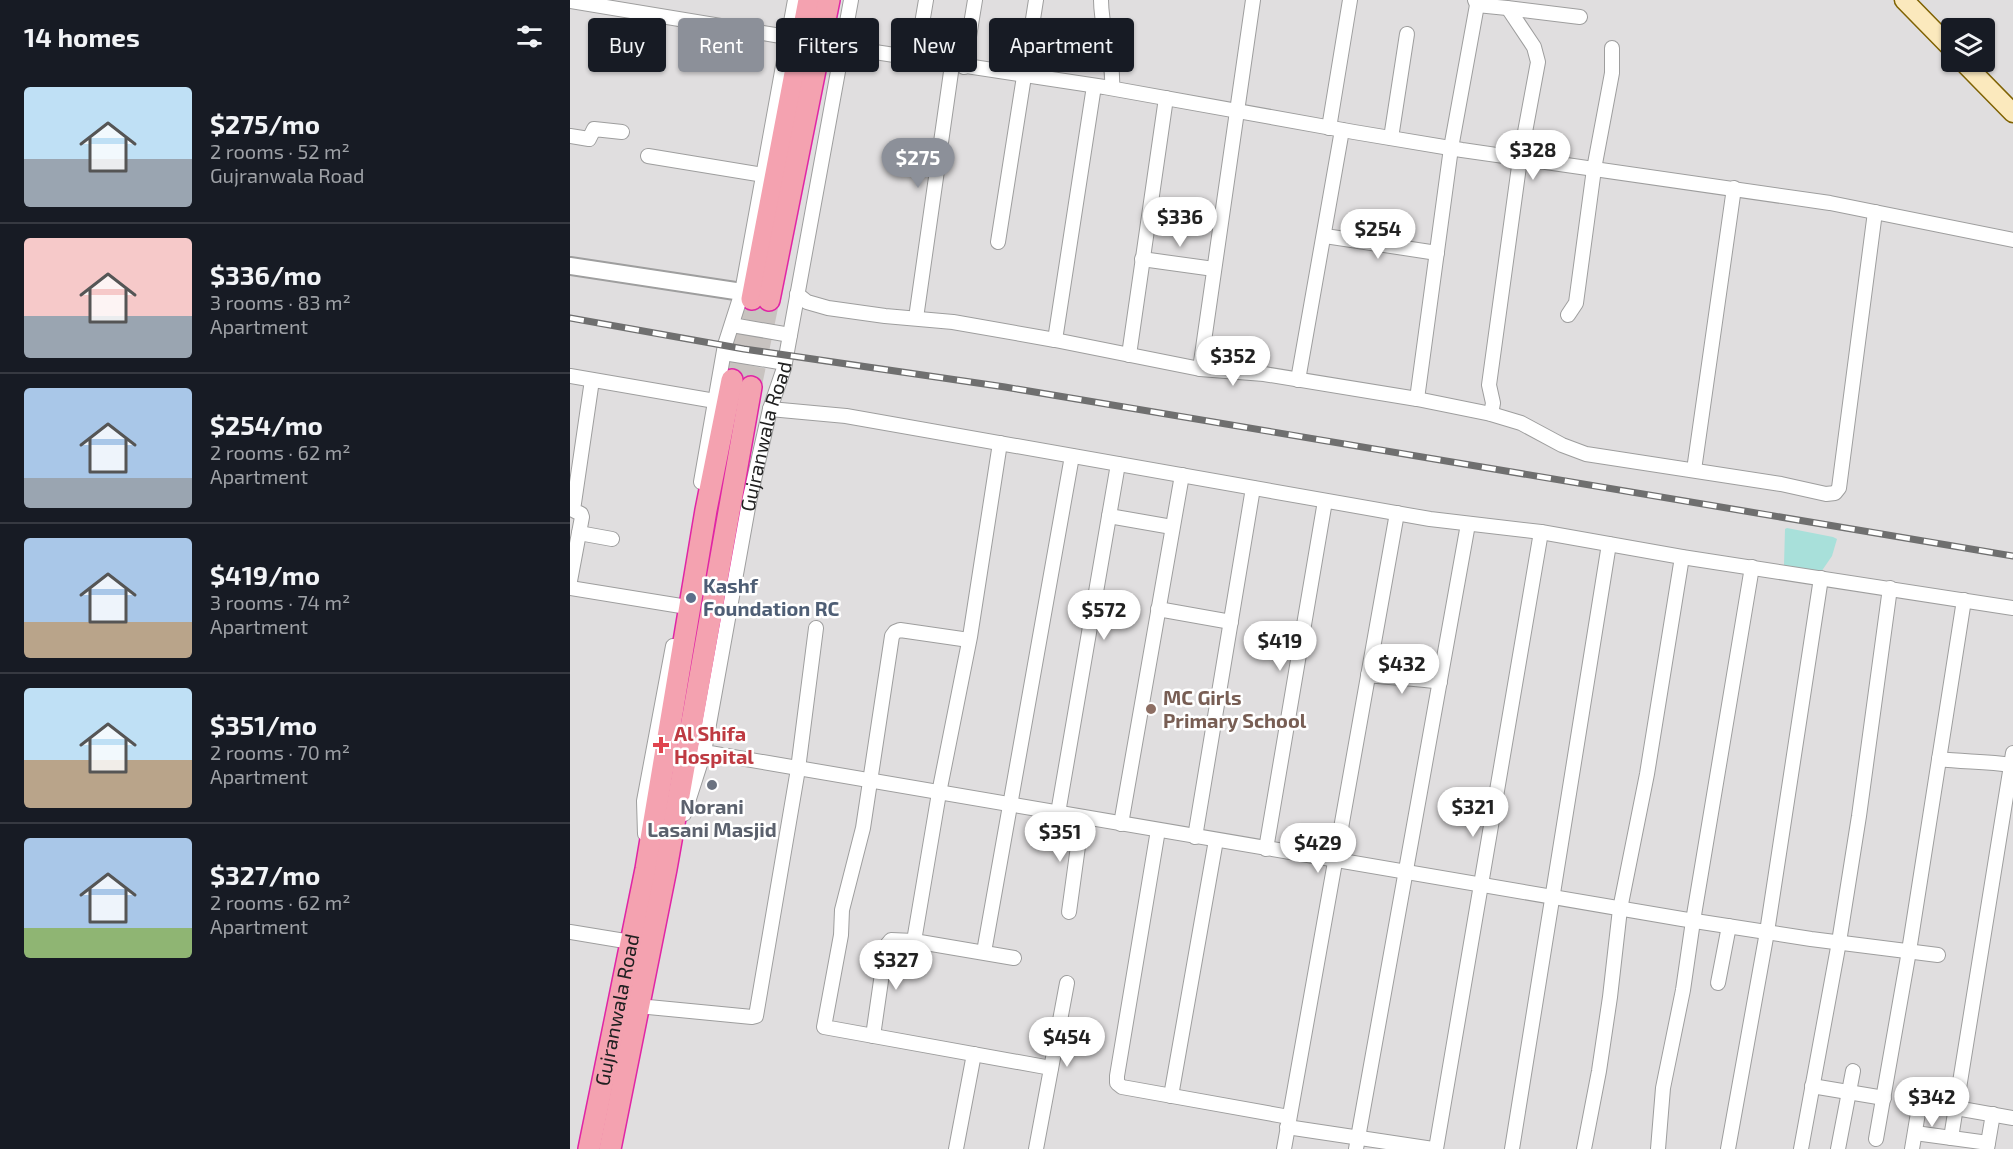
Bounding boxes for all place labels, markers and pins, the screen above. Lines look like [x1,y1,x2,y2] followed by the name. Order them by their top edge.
[1497,130,1569,181] pin: $328
[882,138,954,189] pin: $275
[1144,197,1216,248] pin: $336
[1342,209,1414,260] pin: $254
[1197,336,1269,387] pin: $352
[703,573,840,620] place label: Kashf Foundation RC
[1068,590,1140,641] pin: $572
[684,591,698,605] marker: Kashf Foundation RC
[1244,621,1316,672] pin: $419
[1366,644,1438,695] pin: $432
[1163,685,1307,733] place label: MC Girls Primary School
[1144,702,1158,716] marker: MC Girls Primary School
[674,721,754,768] place label: Al Shifa Hospital
[652,736,670,754] marker: Al Shifa Hospital
[705,778,719,792] marker: Norani Lasani Masjid
[1437,787,1509,838] pin: $321
[647,794,777,841] place label: Norani Lasani Masjid
[1024,812,1096,863] pin: $351
[1282,823,1354,874] pin: $429
[860,940,932,991] pin: $327
[1031,1017,1103,1068] pin: $454
[1896,1077,1968,1128] pin: $342

